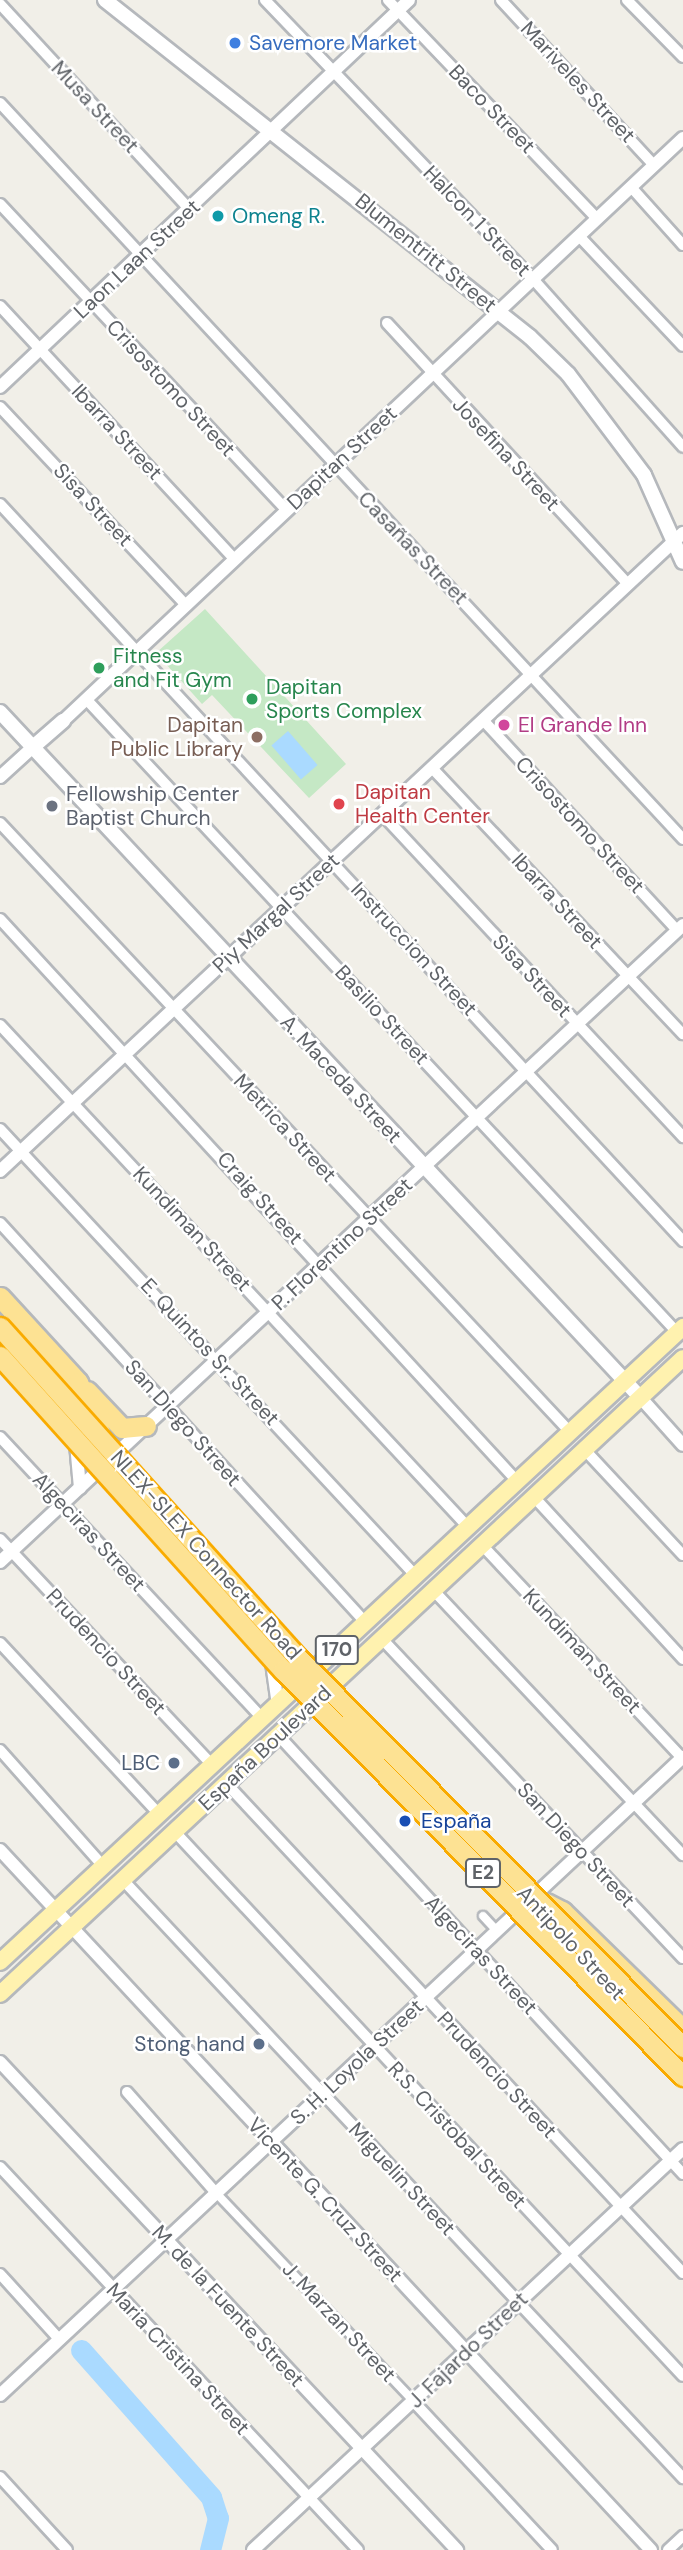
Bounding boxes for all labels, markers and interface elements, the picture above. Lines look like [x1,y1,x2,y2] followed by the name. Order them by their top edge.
[515,16,641,148] street label: Mariveles Street
[249,30,417,56] place label: Savemore Market
[227,35,243,51] marker: Savemore Market
[46,56,144,158] street label: Musa Street
[443,59,541,159] street label: Baco Street
[418,160,536,282] street label: Halcon 1 Street
[350,188,502,318] street label: Blumentritt Street
[69,194,205,324] street label: Laon Laan Street
[232,203,325,229] place label: Omeng R.
[210,208,226,224] marker: Omeng R.
[101,314,241,462] street label: Crisostomo Street
[66,379,168,485] street label: Ibarra Street
[447,392,565,516] street label: Josefina Street
[282,401,402,515] street label: Dapitan Street
[48,458,138,552] street label: Sisa Street
[353,486,473,610] street label: Casañas Street
[113,643,232,693] place label: Fitness and Fit Gym
[91,660,107,676] marker: Fitness and Fit Gym
[266,674,422,724] place label: Dapitan Sports Complex
[244,691,260,707] marker: Dapitan Sports Complex
[110,712,243,762] place label: Dapitan Public Library
[518,712,647,738] place label: El Grande Inn
[496,717,512,733] marker: El Grande Inn
[249,729,265,745] marker: Dapitan Public Library
[510,751,650,899] street label: Crisostomo Street
[355,779,490,829] place label: Dapitan Health Center
[66,781,239,831] place label: Fellowship Center Baptist Church
[329,794,349,814] marker: Dapitan Health Center
[44,798,60,814] marker: Fellowship Center Baptist Church
[207,848,345,978] street label: Piy Margal Street
[506,848,608,954] street label: Ibarra Street
[346,877,482,1021] street label: Instruccion Street
[487,929,577,1023] street label: Sisa Street
[329,960,435,1070] street label: Basilio Street
[275,1010,407,1148] street label: A. Maceda Street
[228,1069,342,1187] street label: Metrica Street
[212,1146,308,1250] street label: Craig Street
[128,1161,256,1297] street label: Kundiman Street
[266,1172,418,1316] street label: P. Florentino Street
[135,1273,285,1431] street label: E. Quintos Sr. Street
[120,1355,246,1491] street label: San Diego Street
[105,1445,307,1665] street label: NLEX-SLEX Connector Road
[27,1467,151,1597] street label: Algeciras Street
[518,1583,646,1719] street label: Kundiman Street
[41,1584,171,1720] street label: Prudencio Street
[314,1634,360,1666] road number: 170
[194,1680,336,1816] street label: España Boulevard
[121,1750,160,1776] place label: LBC
[166,1755,182,1771] marker: LBC
[512,1777,640,1913] street label: San Diego Street
[421,1808,491,1834] place label: España
[395,1811,415,1831] marker: España
[464,1857,502,1888] road number: E2
[512,1881,630,2005] street label: Antipolo Street
[419,1890,543,2020] street label: Algeciras Street
[285,1994,429,2130] street label: S. H. Loyola Street
[432,2007,562,2143] street label: Prudencio Street
[134,2031,245,2057] place label: Stong hand
[251,2036,267,2052] marker: Stong hand
[383,2056,531,2214] street label: R.S. Cristobal Street
[242,2113,408,2287] street label: Vicente G. Cruz Street
[343,2117,461,2241] street label: Miguelin Street
[146,2220,310,2392] street label: M. de la Fuente Street
[277,2257,401,2387] street label: J. Marzan Street
[101,2278,255,2440] street label: Maria Cristina Street
[403,2287,533,2413] street label: J. Fajardo Street

